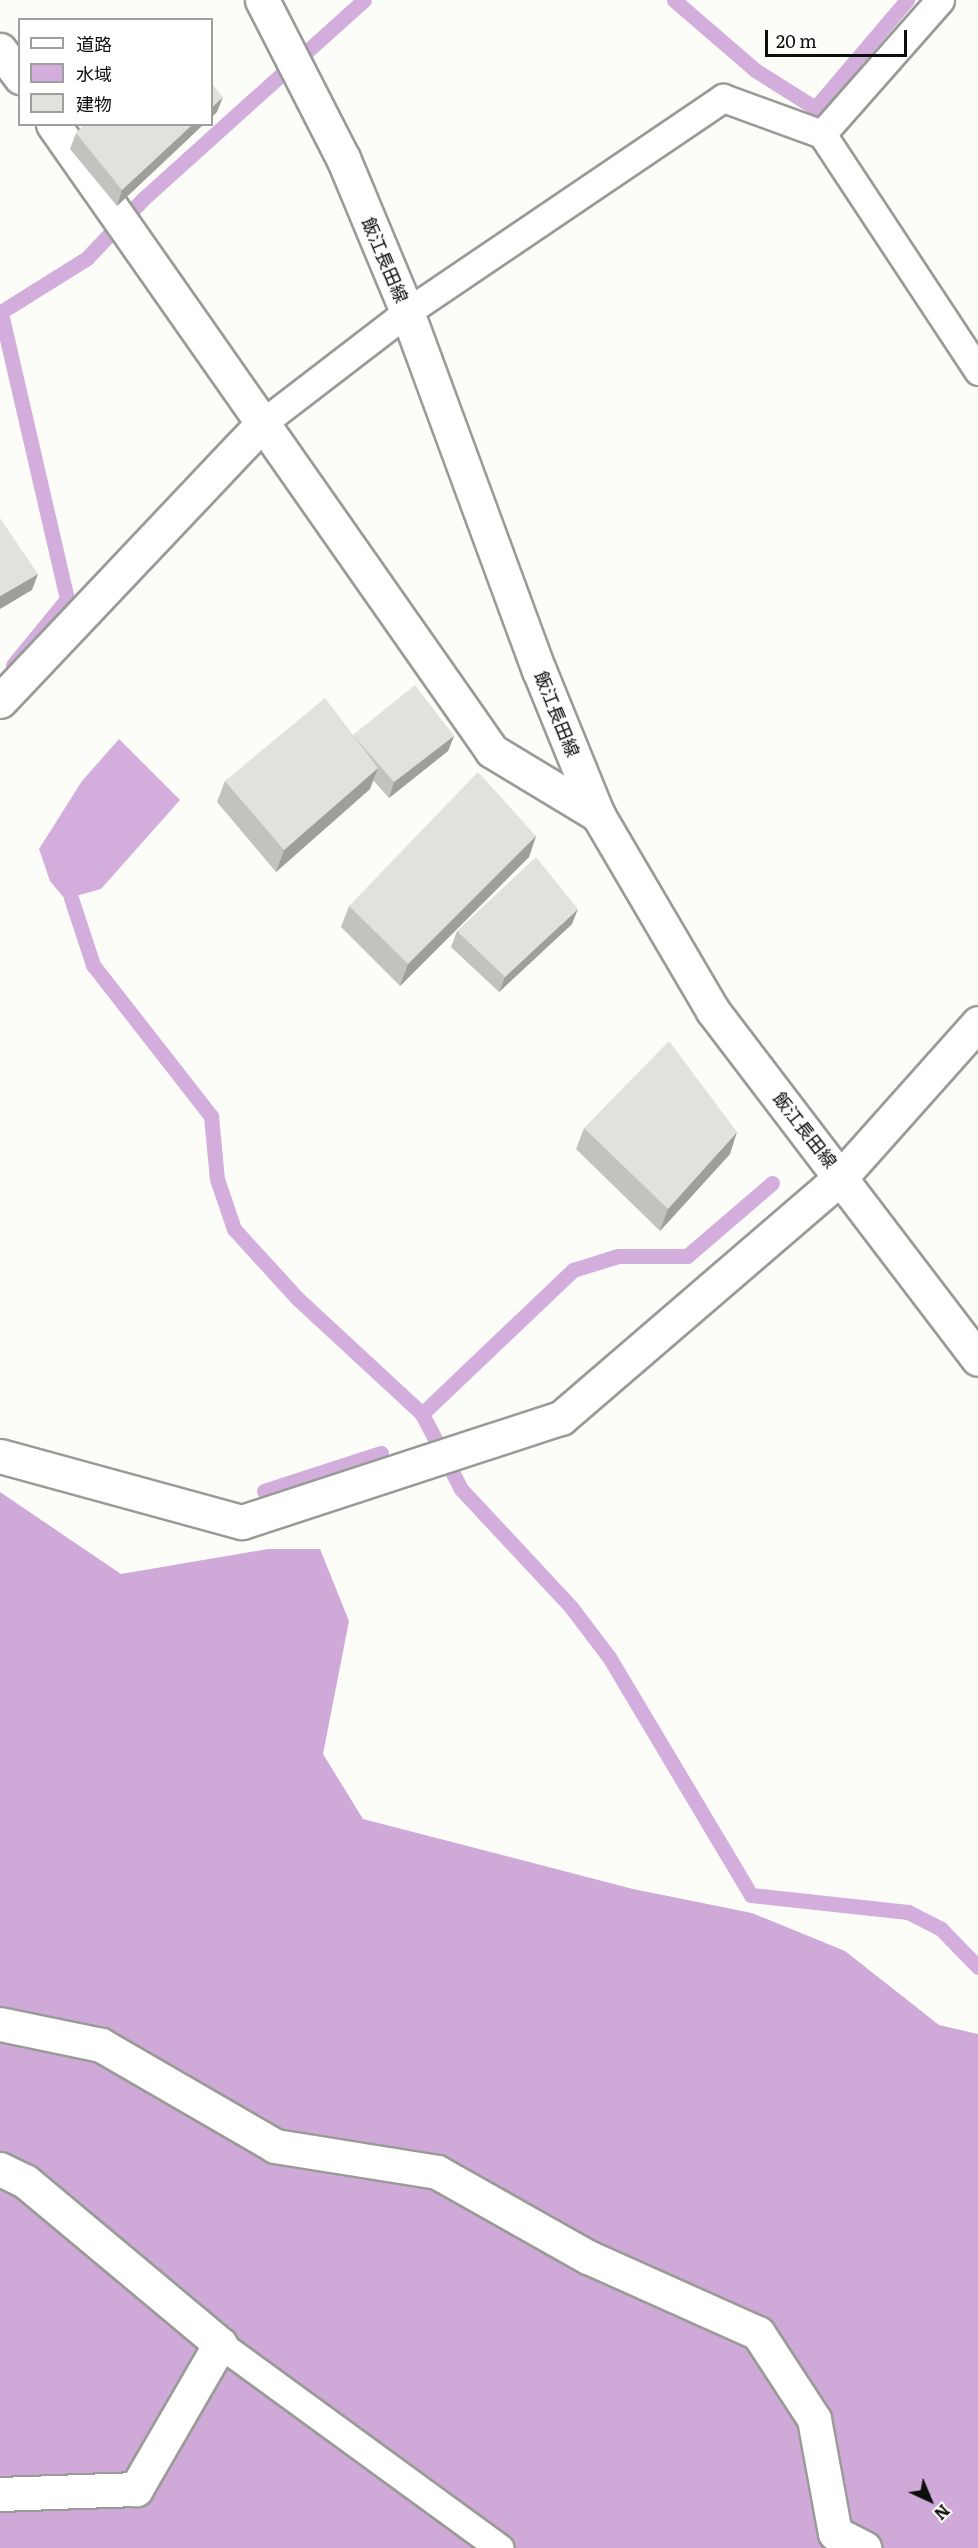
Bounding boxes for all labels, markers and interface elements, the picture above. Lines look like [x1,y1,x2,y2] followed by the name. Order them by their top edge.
[18,18,213,126] legend
[768,18,910,56] scale bar
[776,27,817,54] text: 20 m
[76,30,112,57] text: 道路
[76,60,112,87] text: 水域
[76,90,112,117] text: 建物
[357,214,413,306] street label: 飯江長田線
[530,668,584,760] street label: 飯江長田線
[769,1088,841,1172] street label: 飯江長田線
[900,2470,960,2530] north arrow
[929,2500,956,2526] text: N

